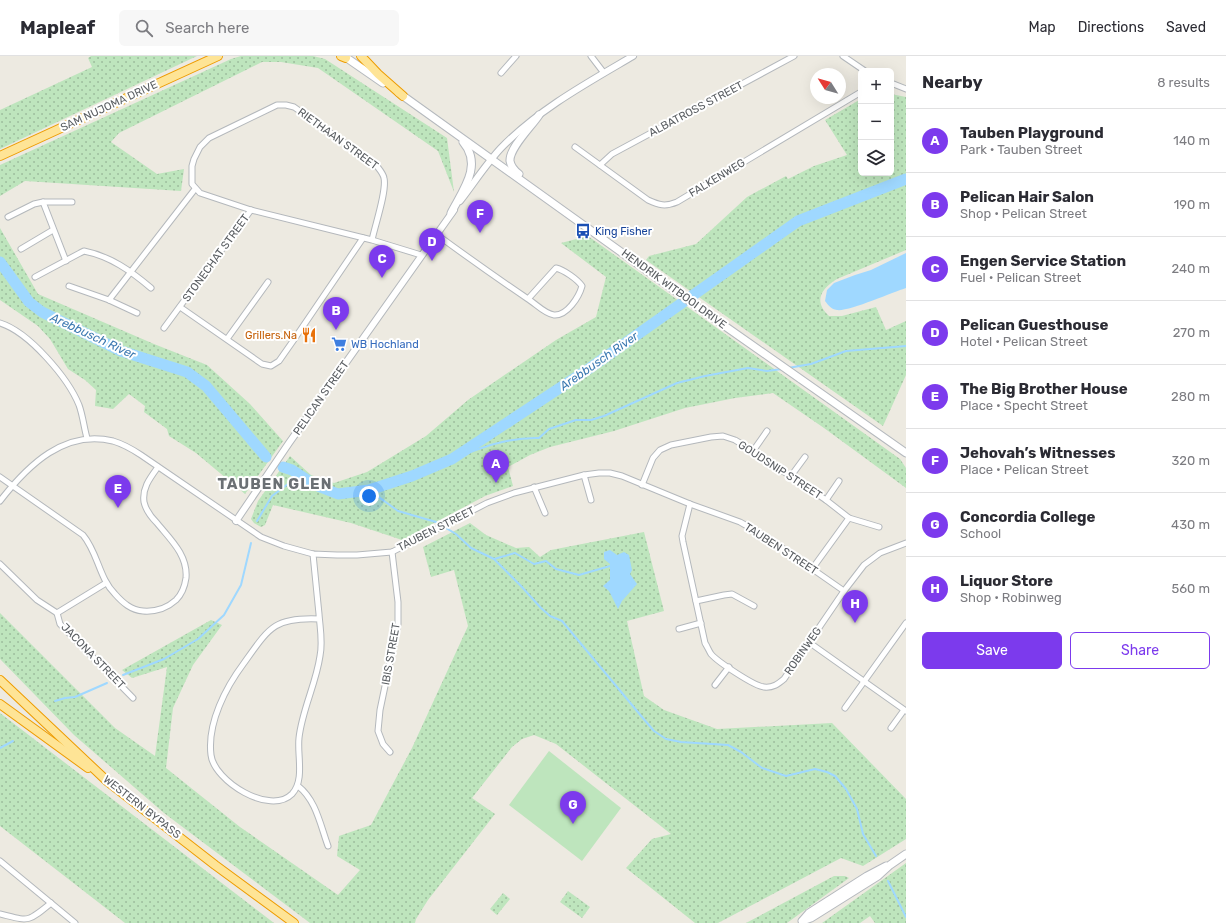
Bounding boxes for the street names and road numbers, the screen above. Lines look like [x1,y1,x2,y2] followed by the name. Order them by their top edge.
[58,78,160,134] street label: SAM NUJOMA DRIVE
[647,78,746,139] street label: ALBATROSS STREET
[295,105,381,173] street label: RIETHAAN STREET
[687,156,747,200] street label: FALKENWEG
[180,211,253,304] street label: STONECHAT STREET
[619,246,729,332] street label: HENDRIK WITBOOI DRIVE
[290,358,352,438] street label: PELICAN STREET
[736,438,825,502] street label: GOUDSNIP STREET
[395,504,477,554] street label: TAUBEN STREET
[742,520,821,578] street label: TAUBEN STREET
[58,620,128,692] street label: JACONA STREET
[379,621,403,686] street label: IBIS STREET
[782,625,824,677] street label: ROBINWEG
[101,773,183,841] street label: WESTERN BYPASS

